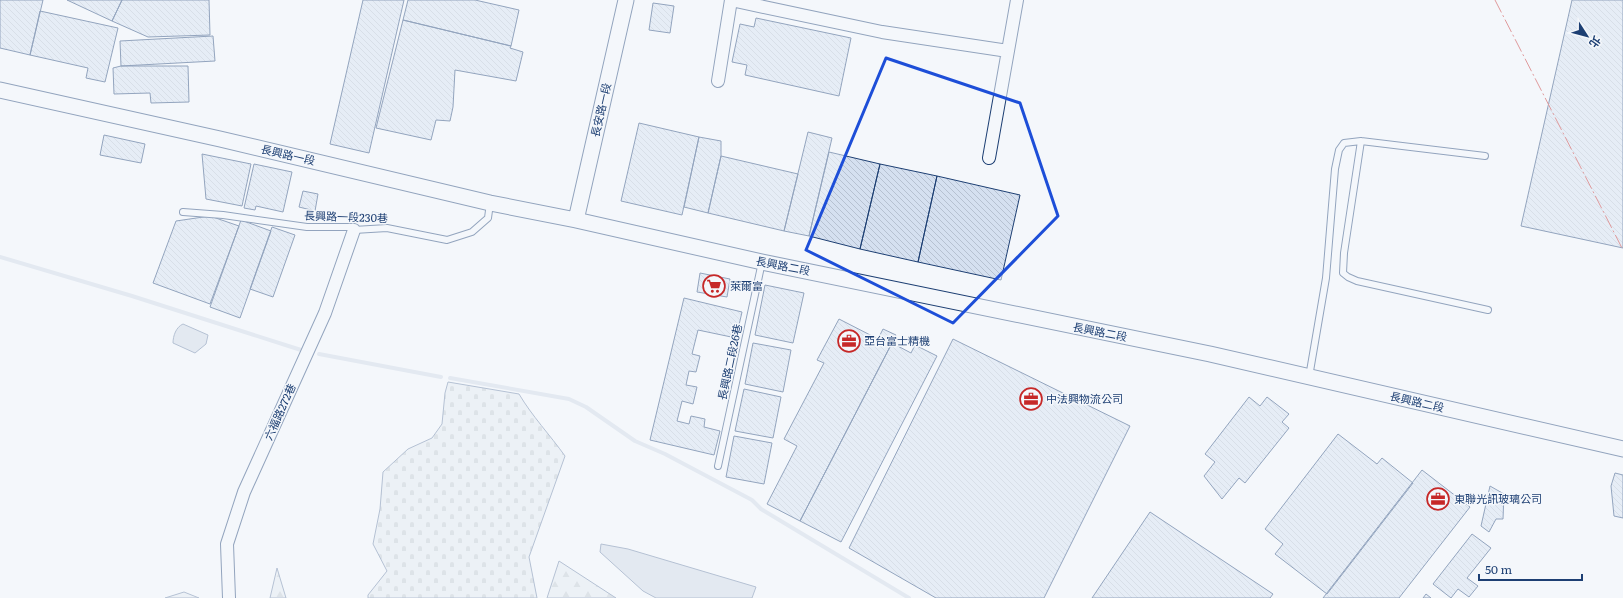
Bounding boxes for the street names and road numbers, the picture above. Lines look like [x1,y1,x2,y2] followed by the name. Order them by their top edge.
[586,81,614,138] street label: 長安路一段
[260,140,317,168] street label: 長興路一段
[304,207,388,225] street label: 長興路一段230巷
[755,252,812,278] street label: 長興路二段
[1072,318,1129,344] street label: 長興路二段
[713,322,745,401] street label: 長興路二段26巷
[259,381,299,443] street label: 六福路272巷
[1389,387,1446,415] street label: 長興路二段

